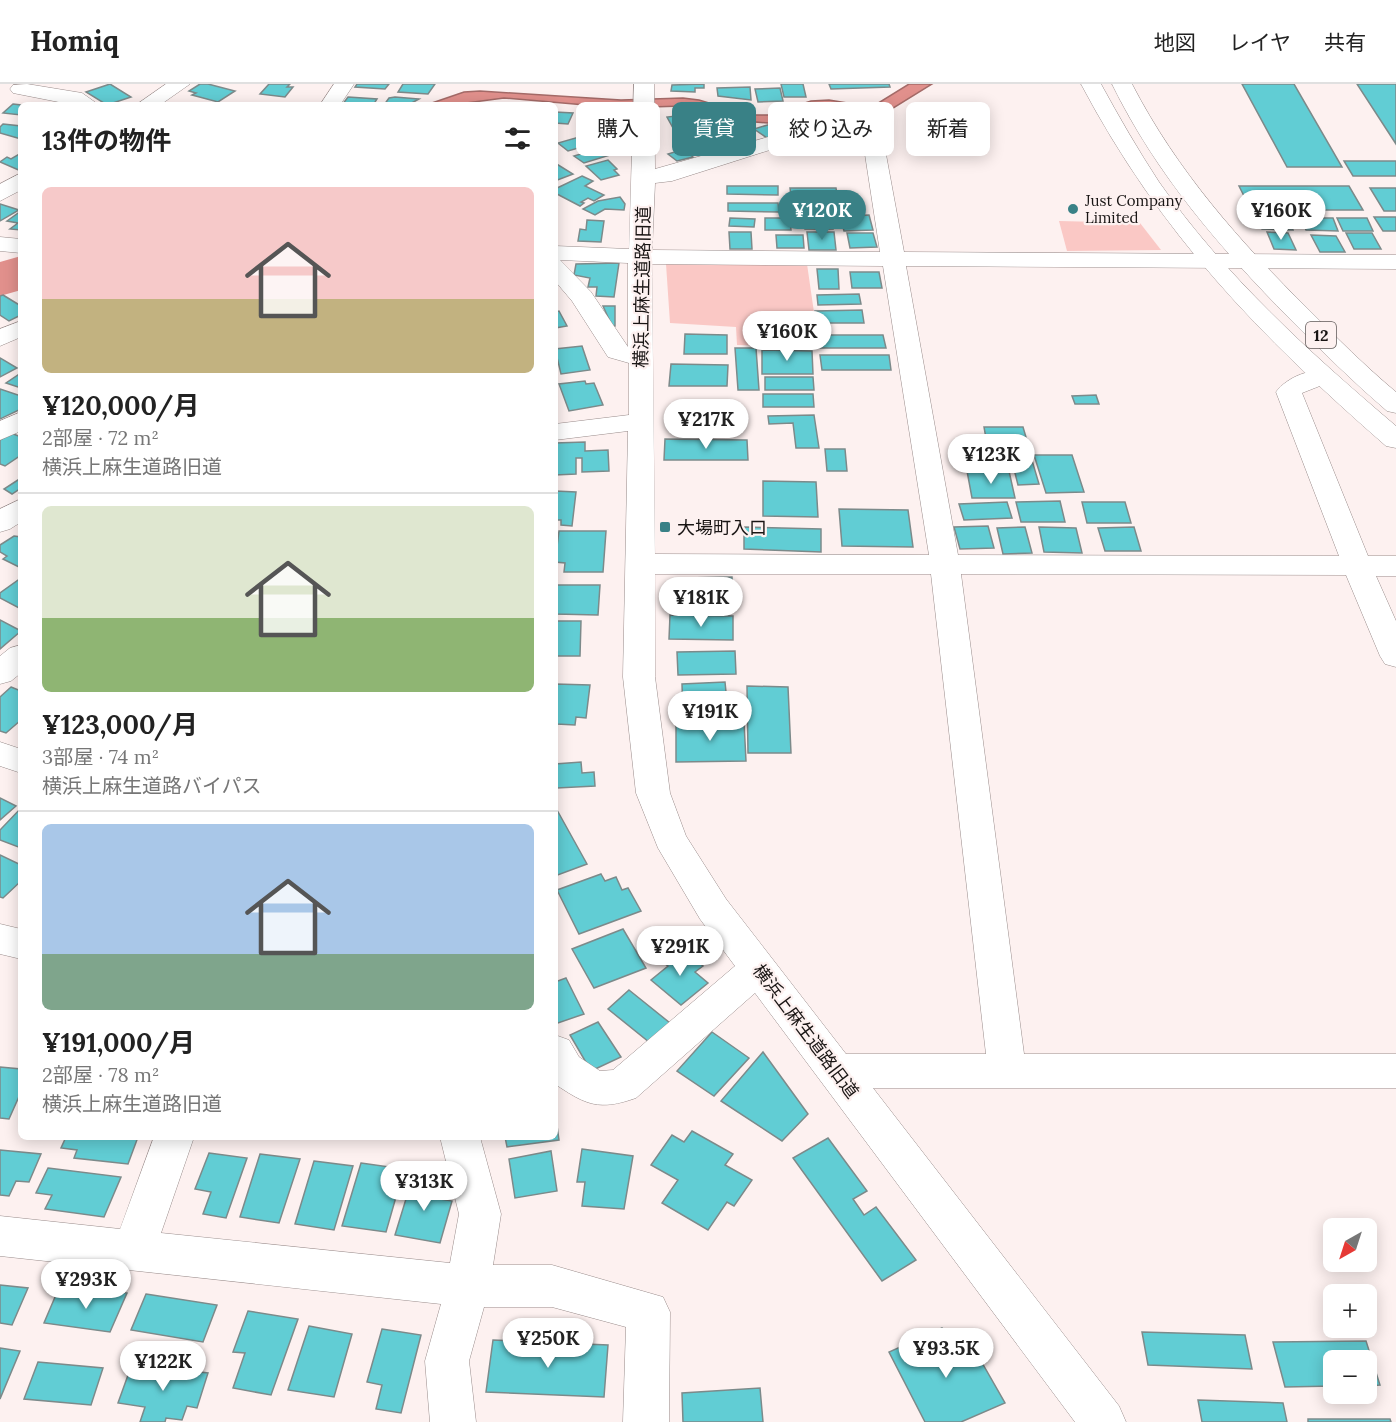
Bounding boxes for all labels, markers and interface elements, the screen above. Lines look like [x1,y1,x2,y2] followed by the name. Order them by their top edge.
[30,23,119,59] text: Homiq
[1154,29,1196,56] text: 地図
[1229,29,1291,56] text: レイヤ
[1324,29,1366,56] text: 共有
[576,102,660,156] chip: 購入
[672,102,756,156] chip: 賃貸
[768,102,894,156] chip: 絞り込み
[906,102,990,156] chip: 新着
[501,122,534,155] icon: filters
[42,124,171,157] text: 13件の物件
[780,190,864,241] pin: ¥120K
[1239,190,1323,241] pin: ¥160K
[1084,191,1183,227] place label: Just Company Limited
[792,197,852,222] text: ¥120K
[1250,197,1312,222] text: ¥160K
[1066,202,1080,216] marker: Just Company Limited
[629,206,655,368] street label: 横浜上麻生道路旧道
[234,226,342,334] icon: home
[745,311,829,362] pin: ¥160K
[756,318,818,343] text: ¥160K
[1306,322,1336,348] road number: 12
[42,389,200,422] text: ¥120,000/月
[664,399,748,450] pin: ¥217K
[678,406,734,431] text: ¥217K
[42,425,159,450] text: 2部屋 · 72 m²
[949,434,1033,485] pin: ¥123K
[962,441,1020,466] text: ¥123K
[42,454,222,479] text: 横浜上麻生道路旧道
[677,516,767,539] place label: 大場町入口
[658,520,672,534] marker: 大場町入口
[234,545,342,653] icon: home
[659,577,743,628] pin: ¥181K
[673,584,729,609] text: ¥181K
[668,691,752,742] pin: ¥191K
[682,698,738,723] text: ¥191K
[42,708,198,741] text: ¥123,000/月
[42,744,159,769] text: 3部屋 · 74 m²
[42,773,262,798] text: 横浜上麻生道路バイパス
[234,863,342,971] icon: home
[638,926,722,977] pin: ¥291K
[651,933,709,958] text: ¥291K
[748,959,864,1103] street label: 横浜上麻生道路旧道
[42,1026,195,1059] text: ¥191,000/月
[42,1062,160,1087] text: 2部屋 · 78 m²
[42,1091,222,1116] text: 横浜上麻生道路旧道
[382,1161,466,1212] pin: ¥313K
[394,1168,454,1193] text: ¥313K
[1323,1218,1377,1272] north arrow
[1323,1218,1377,1404] map controls
[44,1259,128,1310] pin: ¥293K
[55,1266,117,1291] text: ¥293K
[1323,1284,1377,1338] button: +
[506,1318,590,1369] pin: ¥250K
[517,1325,579,1350] text: ¥250K
[897,1328,995,1379] pin: ¥93.5K
[913,1335,979,1360] text: ¥93.5K
[121,1341,205,1392] pin: ¥122K
[134,1348,192,1373] text: ¥122K
[1323,1350,1377,1404] button: −

